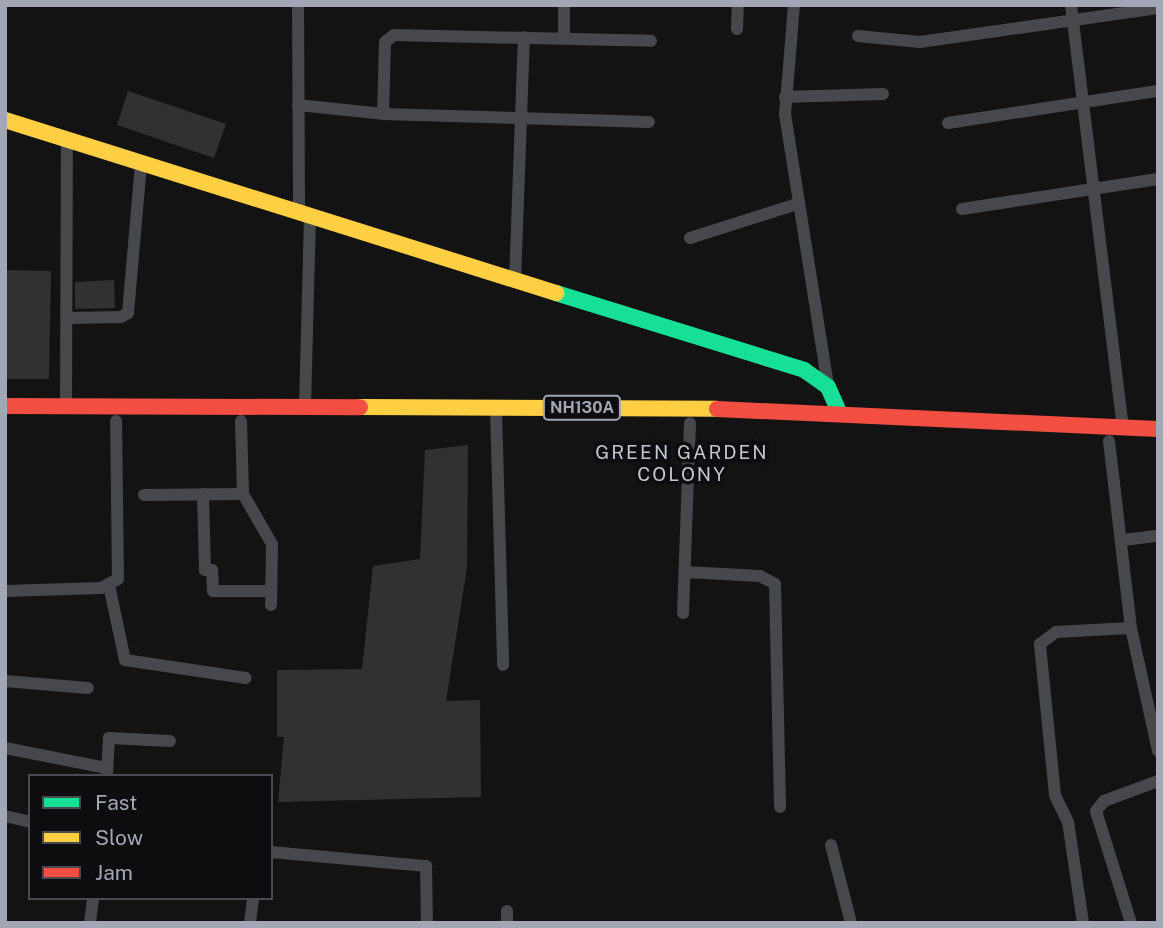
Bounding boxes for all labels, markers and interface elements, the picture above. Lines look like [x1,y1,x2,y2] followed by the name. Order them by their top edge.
[542,396,622,420] road number: NH130A
[597,442,767,486] district label: GREEN GARDEN COLONY
[28,774,273,900] legend
[95,790,137,815] text: Fast
[95,825,143,850] text: Slow
[95,860,133,885] text: Jam

